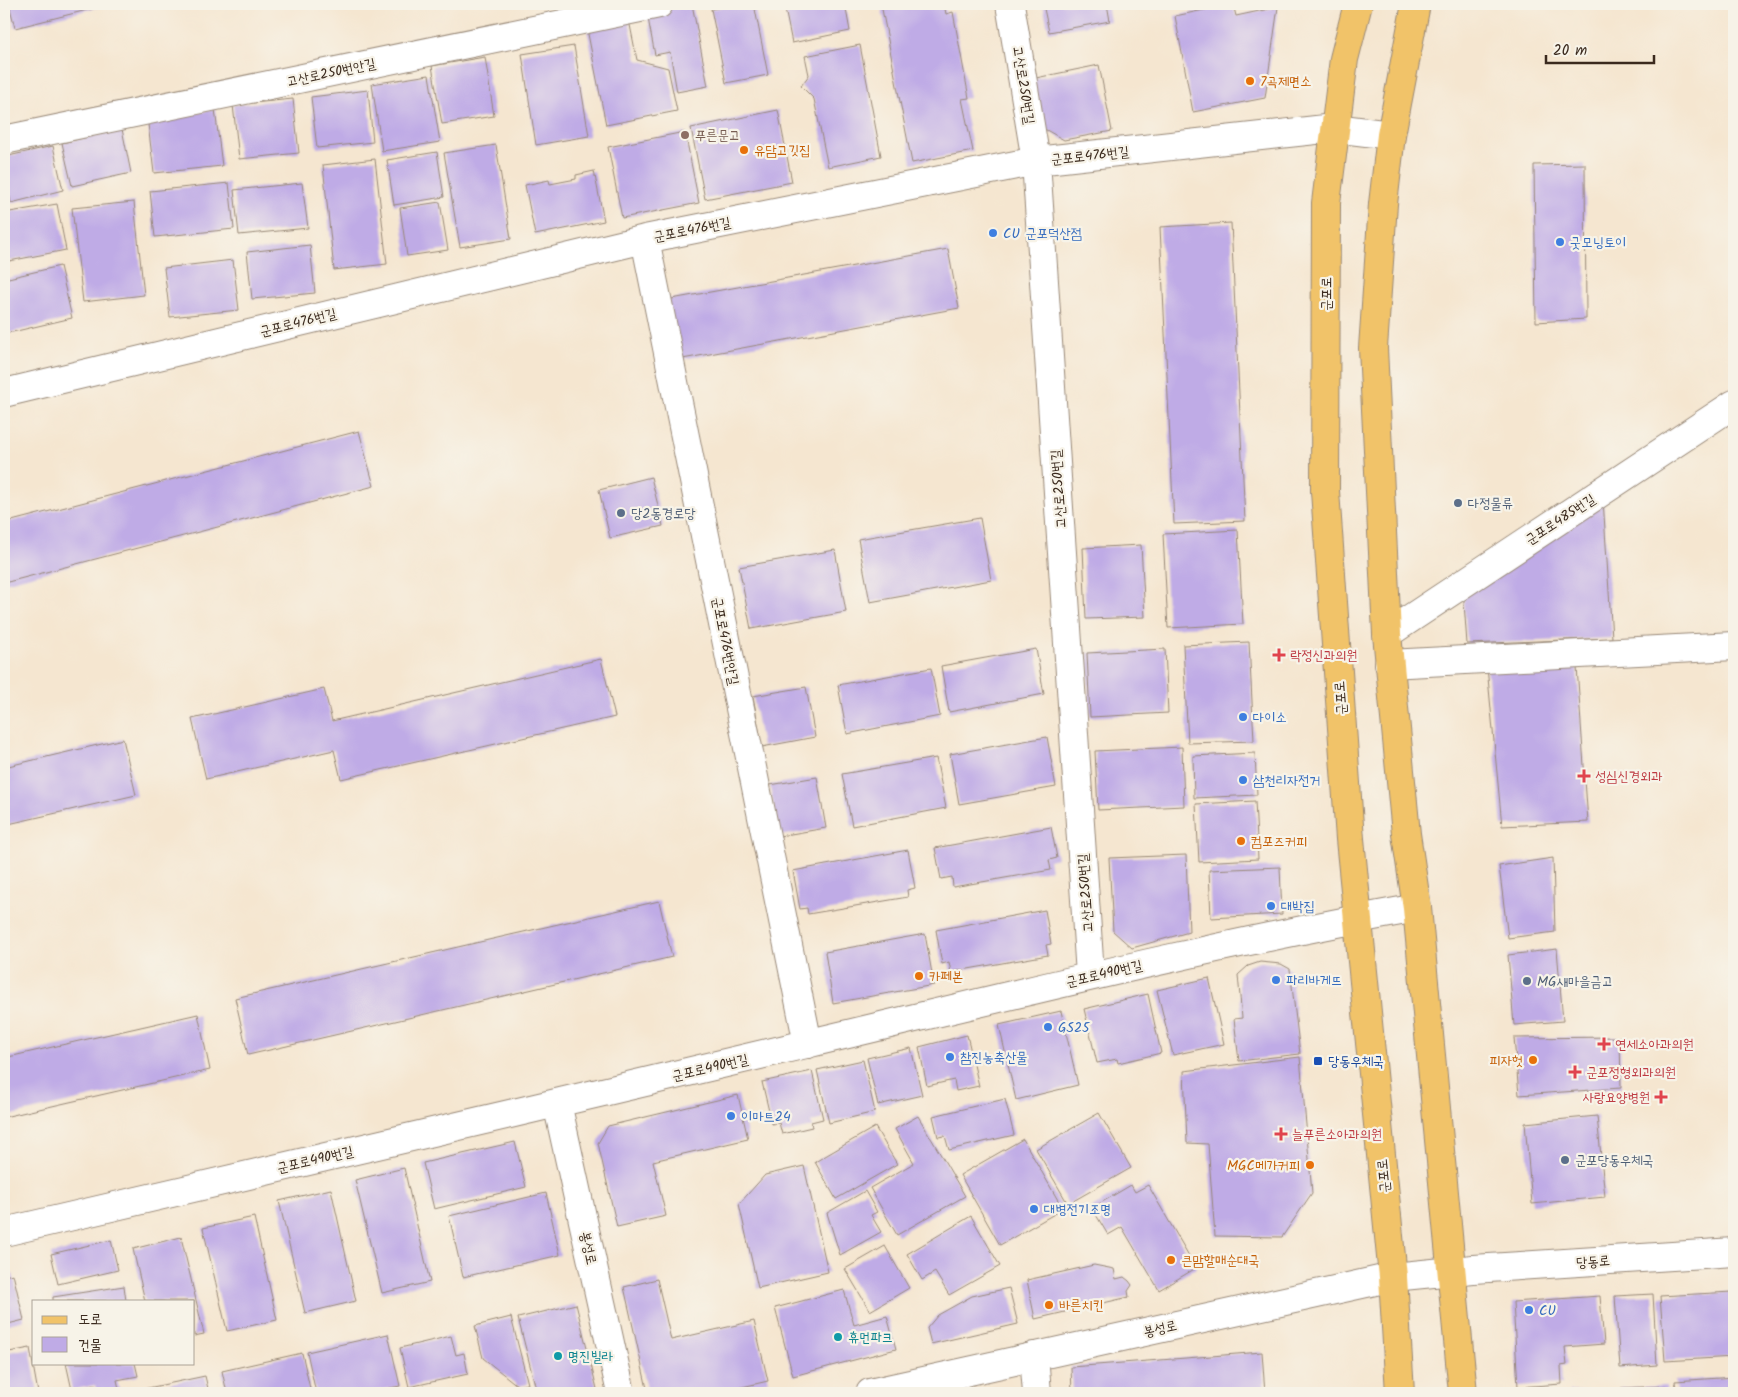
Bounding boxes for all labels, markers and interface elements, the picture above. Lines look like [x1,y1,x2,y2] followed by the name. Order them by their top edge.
[1546,32,1653,64] scale bar
[1553,39,1587,63] text: 20 m
[1006,44,1040,127] street label: 고산로250번길
[285,53,378,93] street label: 고산로250번안길
[1260,71,1312,93] place label: 7곡제면소
[1244,75,1256,87] marker: 7곡제면소
[695,125,740,147] place label: 푸른문고
[679,129,691,141] marker: 푸른문고
[754,140,810,162] place label: 유담고깃집
[1050,141,1131,171] street label: 군포로476번길
[738,144,750,156] marker: 유담고깃집
[652,212,733,248] street label: 군포로476번길
[1003,223,1082,245] place label: CU 군포덕산점
[987,227,999,239] marker: CU 군포덕산점
[1570,232,1626,254] place label: 굿모닝토이
[1554,236,1566,248] marker: 굿모닝토이
[1316,277,1338,311] street label: 군포로
[258,303,340,343] street label: 군포로476번길
[1045,448,1073,529] street label: 고산로250번길
[1521,488,1601,551] street label: 군포로485번길
[1468,493,1513,515] place label: 다정물류
[1452,497,1464,509] marker: 다정물류
[631,503,696,525] place label: 당2동경로당
[615,507,627,519] marker: 당2동경로당
[706,595,744,688] street label: 군포로476번안길
[1290,645,1358,667] place label: 락정신과의원
[1272,648,1286,662] marker: 락정신과의원
[1329,680,1353,716] street label: 군포로
[1253,707,1287,729] place label: 다이소
[1237,711,1249,723] marker: 다이소
[1595,766,1663,788] place label: 성심신경외과
[1577,769,1591,783] marker: 성심신경외과
[1253,770,1321,792] place label: 삼천리자전거
[1237,774,1249,786] marker: 삼천리자전거
[1251,831,1307,853] place label: 컴포즈커피
[1235,835,1247,847] marker: 컴포즈커피
[1072,852,1100,933] street label: 고산로250번길
[1281,896,1315,918] place label: 대박집
[1265,900,1277,912] marker: 대박집
[1064,954,1145,993] street label: 군포로490번길
[929,966,963,988] place label: 카페본
[913,970,925,982] marker: 카페본
[1286,970,1342,992] place label: 파리바게뜨
[1537,971,1613,993] place label: MG새마을금고
[1270,974,1282,986] marker: 파리바게뜨
[1521,975,1533,987] marker: MG새마을금고
[1058,1017,1091,1039] place label: GS25
[1042,1021,1054,1033] marker: GS25
[1615,1034,1694,1056] place label: 연세소아과의원
[1597,1037,1611,1051] marker: 연세소아과의원
[960,1047,1028,1069] place label: 참진농축산물
[670,1048,751,1087] street label: 군포로490번길
[1489,1050,1523,1072] place label: 피자헛
[944,1051,956,1063] marker: 참진농축산물
[1328,1051,1384,1073] place label: 당동우체국
[1527,1054,1539,1066] marker: 피자헛
[1312,1055,1324,1067] marker: 당동우체국
[1586,1062,1676,1084] place label: 군포정형외과의원
[1568,1065,1582,1079] marker: 군포정형외과의원
[1582,1087,1650,1109] place label: 사랑요양병원
[1654,1090,1668,1104] marker: 사랑요양병원
[741,1106,791,1128] place label: 이마트24
[725,1110,737,1122] marker: 이마트24
[1292,1124,1382,1146] place label: 늘푸른소아과의원
[1274,1127,1288,1141] marker: 늘푸른소아과의원
[275,1140,356,1179] street label: 군포로490번길
[1575,1150,1654,1172] place label: 군포당동우체국
[1559,1154,1571,1166] marker: 군포당동우체국
[1227,1155,1300,1177] place label: MGC메가커피
[1371,1158,1397,1194] street label: 군포로
[1304,1159,1316,1171] marker: MGC메가커피
[1044,1199,1112,1221] place label: 대병전기조명
[1028,1203,1040,1215] marker: 대병전기조명
[574,1229,602,1267] street label: 봉성로
[1181,1250,1260,1272] place label: 큰맘할매순대국
[1575,1250,1611,1274] street label: 당동로
[1165,1254,1177,1266] marker: 큰맘할매순대국
[1059,1295,1104,1317] place label: 바른치킨
[1043,1299,1055,1311] marker: 바른치킨
[32,1300,195,1364] legend
[1539,1300,1556,1322] place label: CU
[1523,1304,1535,1316] marker: CU
[78,1308,102,1332] text: 도로
[1141,1315,1179,1343] street label: 봉성로
[848,1327,893,1349] place label: 휴먼파크
[832,1331,844,1343] marker: 휴먼파크
[78,1334,102,1358] text: 건물
[568,1346,614,1368] place label: 명진빌라
[552,1350,564,1362] marker: 명진빌라

